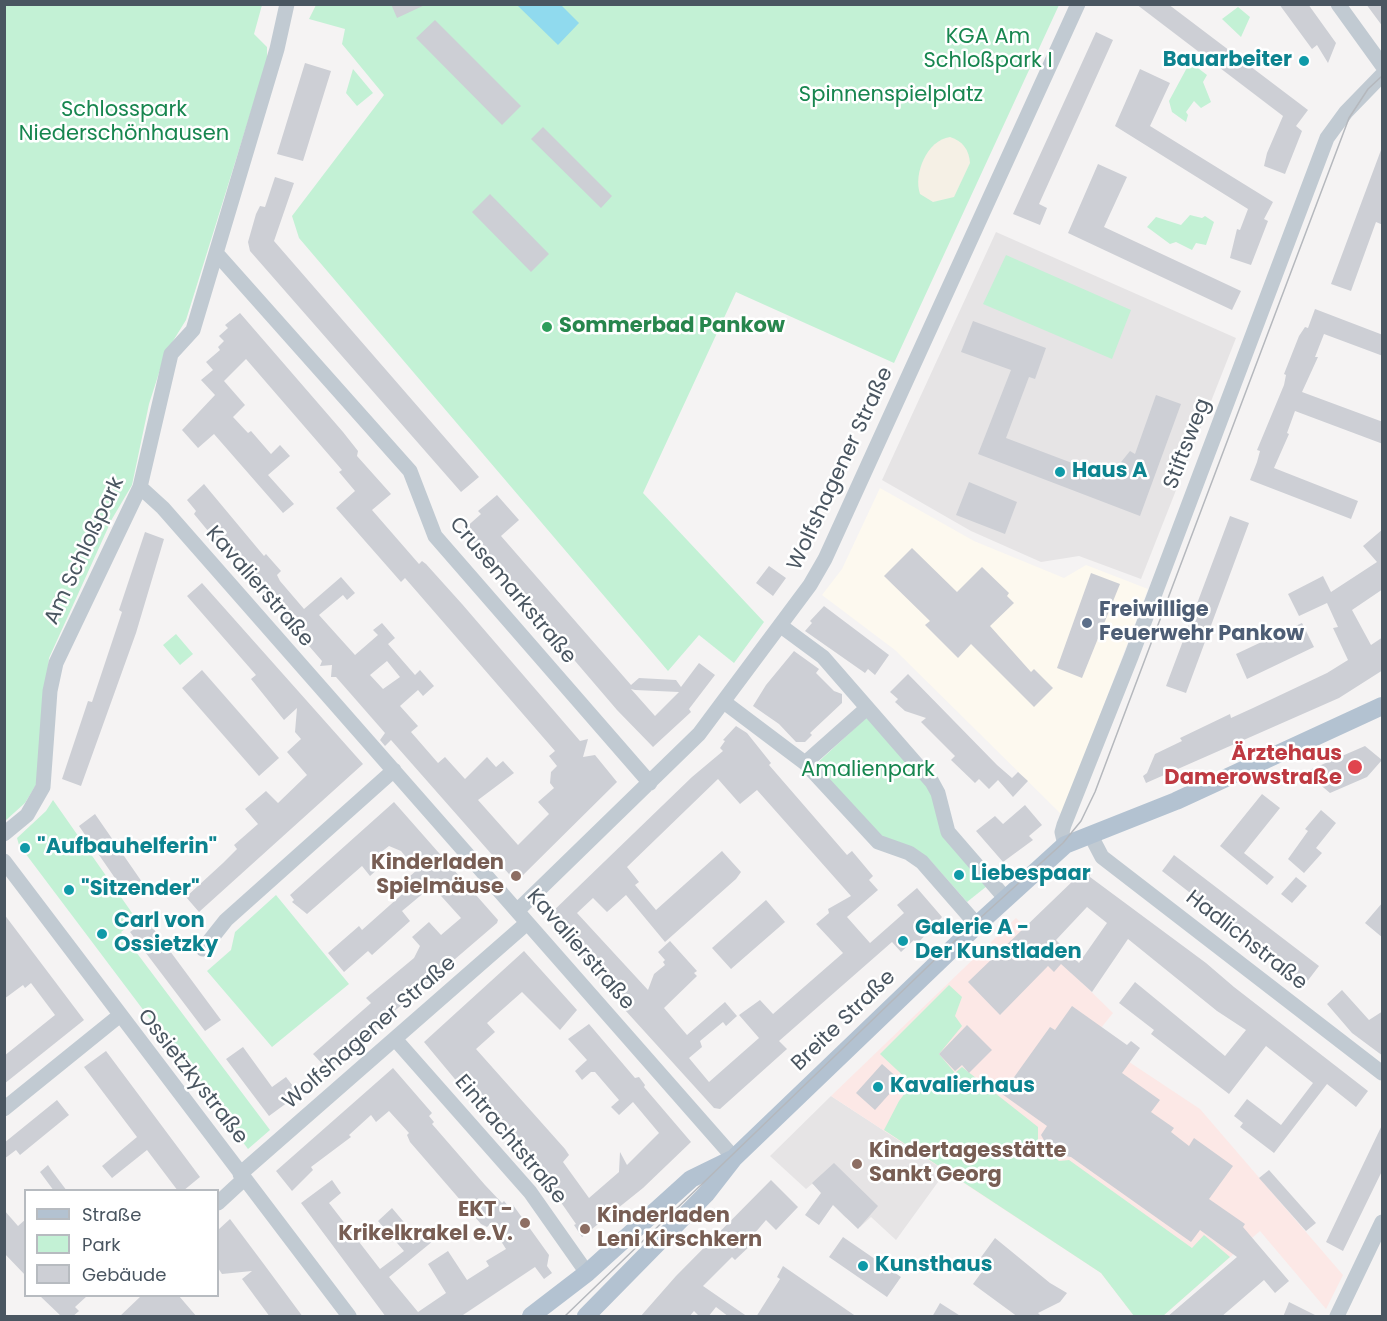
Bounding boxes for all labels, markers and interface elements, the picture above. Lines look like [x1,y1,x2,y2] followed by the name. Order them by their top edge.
[923,25,1053,75] park label: KGA Am Schloßpark I
[1163,48,1292,74] place label: Bauarbeiter
[1297,54,1311,68] marker: Bauarbeiter
[799,83,983,109] park label: Spinnenspielplatz
[19,98,229,148] park label: Schlosspark Niederschönhausen
[559,314,785,340] place label: Sommerbad Pankow
[540,320,554,334] marker: Sommerbad Pankow
[783,364,899,574] street label: Wolfshagener Straße
[1159,395,1217,493] street label: Stiftsweg
[1072,459,1147,485] place label: Haus A
[1053,465,1067,479] marker: Haus A
[40,473,130,629] street label: Am Schloßpark
[443,512,581,670] street label: Crusemarkstraße
[200,521,318,653] street label: Kavalierstraße
[1099,598,1304,648] place label: Freiwillige Feuerwehr Pankow
[1080,616,1094,630] marker: Freiwillige Feuerwehr Pankow
[1164,742,1342,792] place label: Ärztehaus Damerowstraße
[801,758,935,784] park label: Amalienpark
[1346,758,1364,776] marker: Ärztehaus Damerowstraße
[37,835,217,861] place label: "Aufbauhelferin"
[18,841,32,855] marker: "Aufbauhelferin"
[371,851,504,901] place label: Kinderladen Spielmäuse
[971,862,1091,888] place label: Liebespaar
[952,868,966,882] marker: Liebespaar
[509,869,523,883] marker: Kinderladen Spielmäuse
[81,877,200,903] place label: "Sitzender"
[62,883,76,897] marker: "Sitzender"
[521,884,639,1016] street label: Kavalierstraße
[1180,886,1312,996] street label: Hadlichstraße
[114,909,218,959] place label: Carl von Ossietzky
[915,916,1082,966] place label: Galerie A - Der Kunstladen
[95,927,109,941] marker: Carl von Ossietzky
[896,934,910,948] marker: Galerie A - Der Kunstladen
[278,951,462,1115] street label: Wolfshagener Straße
[787,965,901,1077] street label: Breite Straße
[131,1004,253,1150] street label: Ossietzkystraße
[449,1070,571,1210] street label: Eintrachtstraße
[890,1074,1035,1100] place label: Kavalierhaus
[871,1080,885,1094] marker: Kavalierhaus
[869,1139,1066,1189] place label: Kindertagesstätte Sankt Georg
[850,1157,864,1171] marker: Kindertagesstätte Sankt Georg
[24,1189,219,1297] legend
[338,1198,513,1248] place label: EKT - Krikelkrakel e.V.
[82,1202,141,1227] text: Straße
[597,1204,762,1254] place label: Kinderladen Leni Kirschkern
[518,1216,532,1230] marker: EKT - Krikelkrakel e.V.
[578,1222,592,1236] marker: Kinderladen Leni Kirschkern
[82,1232,121,1257] text: Park
[875,1253,992,1279] place label: Kunsthaus
[856,1259,870,1273] marker: Kunsthaus
[82,1262,166,1287] text: Gebäude

